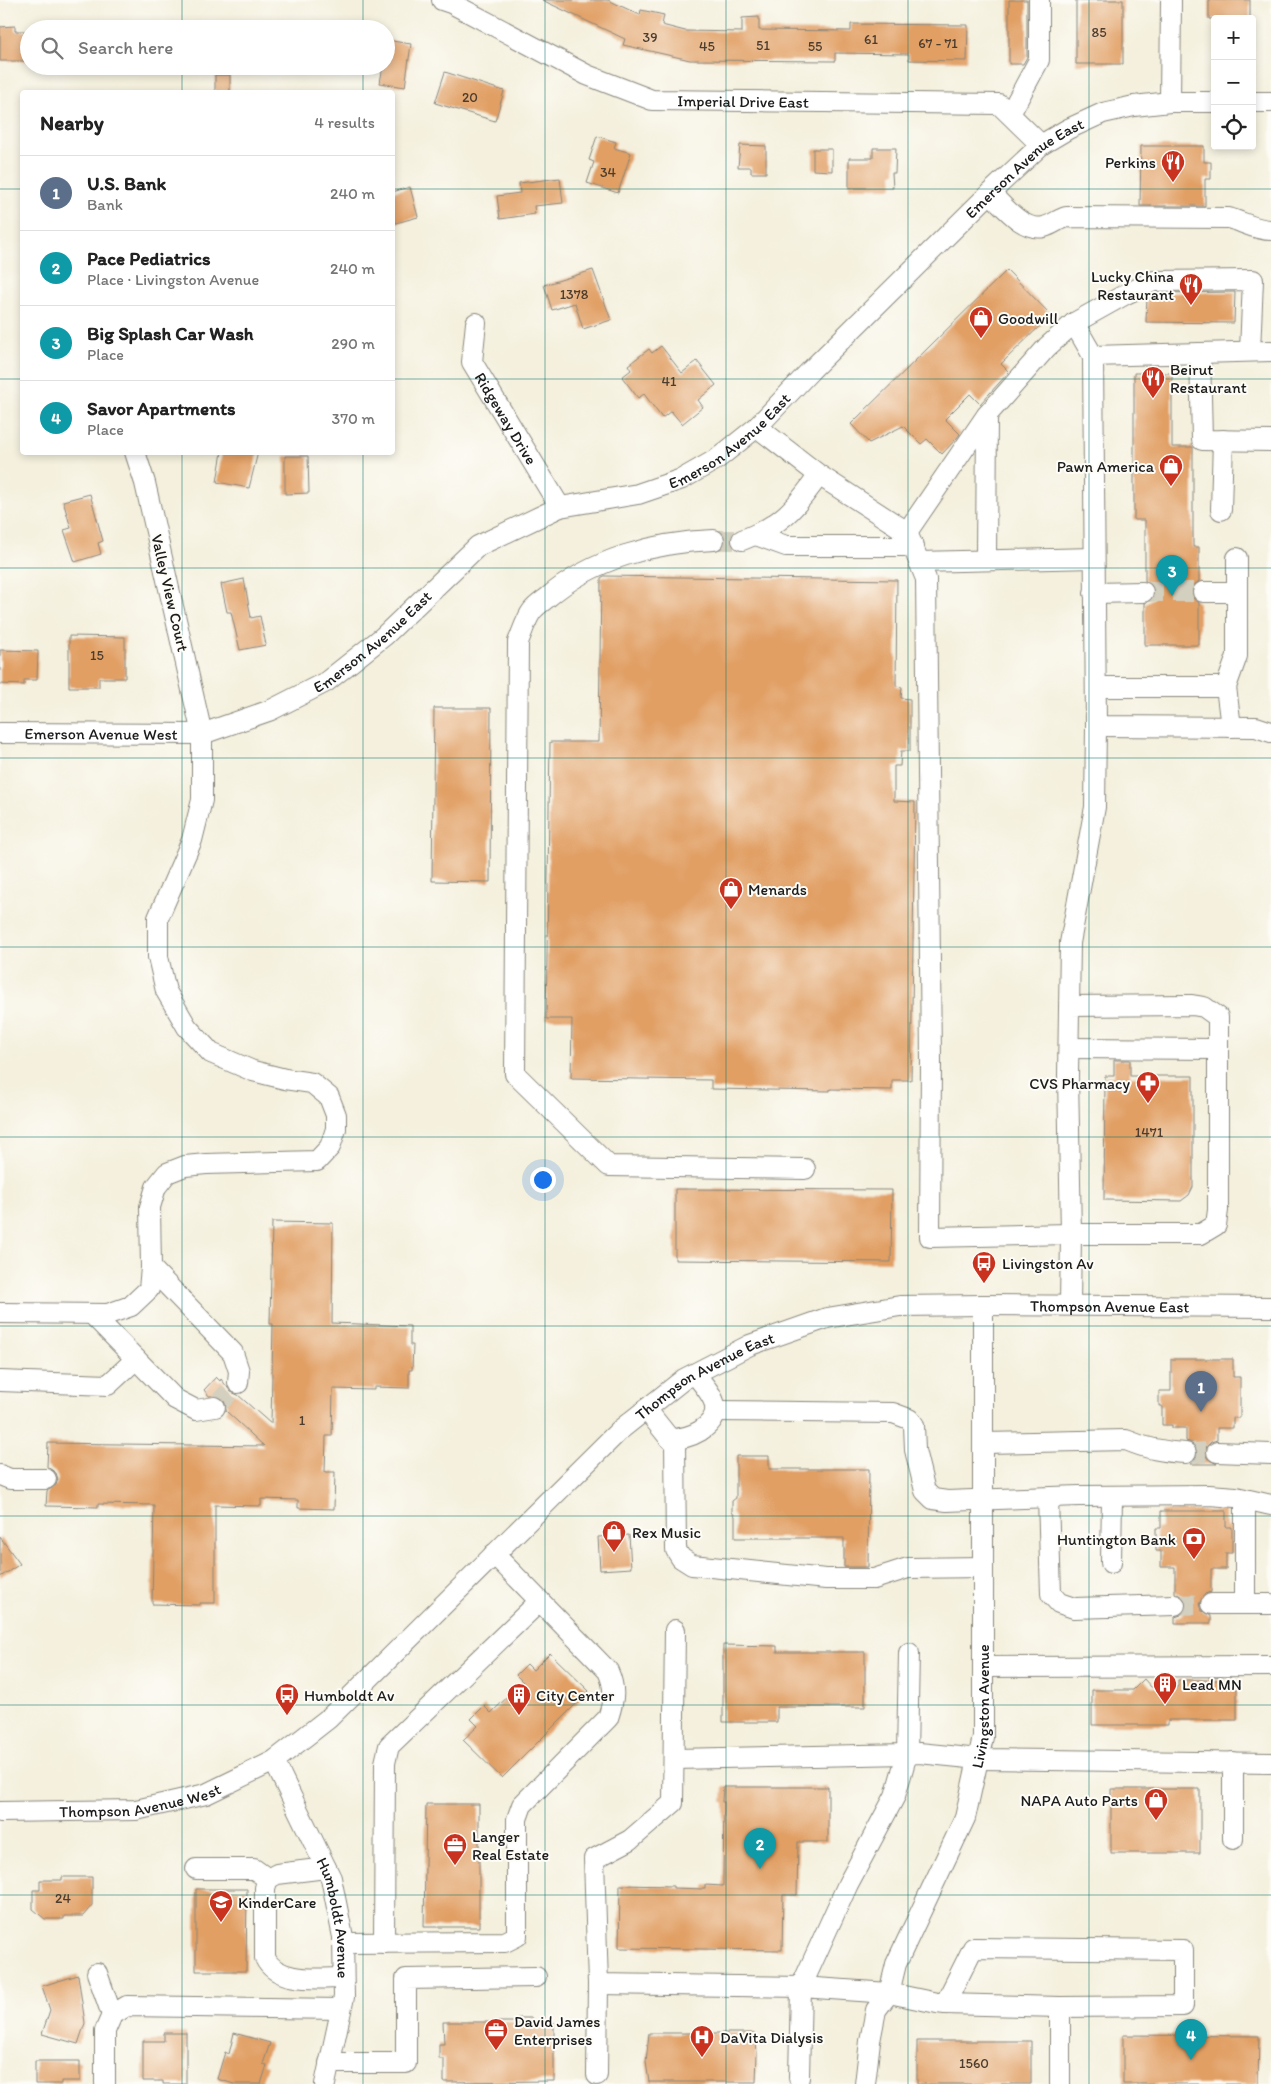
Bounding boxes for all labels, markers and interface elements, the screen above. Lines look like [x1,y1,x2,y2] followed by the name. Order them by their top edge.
[1211,15,1256,150] map controls
[1211,15,1256,60] button: +
[20,20,395,75] search box
[1091,24,1107,41] house number: 85
[643,29,657,46] house number: 39
[864,31,878,48] house number: 61
[38,34,66,62] icon: search
[918,35,958,52] house number: 67 - 71
[78,36,173,59] text: Search here
[756,37,770,54] house number: 51
[699,38,715,55] house number: 45
[808,38,822,55] house number: 55
[1211,60,1256,105] button: −
[462,89,478,106] house number: 20
[677,91,809,111] street label: Imperial Drive East
[1211,105,1256,150] button: locate
[40,110,104,135] text: Nearby
[314,113,375,132] text: 4 results
[961,114,1086,222] street label: Emerson Avenue East
[1160,149,1186,183] restaurant icon: Perkins
[1105,153,1156,172] place label: Perkins
[600,164,617,181] house number: 34
[87,172,166,195] text: U.S. Bank
[52,184,60,203] text: 1
[330,184,375,203] text: 240 m
[87,195,123,214] text: Bank
[87,247,210,270] text: Pace Pediatrics
[52,259,60,278] text: 2
[330,259,375,278] text: 240 m
[1091,267,1174,304] place label: Lucky China Restaurant
[87,270,259,289] text: Place · Livingston Avenue
[1178,272,1204,306] restaurant icon: Lucky China Restaurant
[560,286,589,303] house number: 1378
[968,305,994,339] shop icon: Goodwill
[998,309,1059,328] place label: Goodwill
[87,322,254,345] text: Big Splash Car Wash
[52,334,60,353] text: 3
[331,334,375,353] text: 290 m
[87,345,124,364] text: Place
[1170,360,1247,397] place label: Beirut Restaurant
[1140,365,1166,399] restaurant icon: Beirut Restaurant
[471,369,541,468] street label: Ridgeway Drive
[662,373,677,390] house number: 41
[666,389,794,492] street label: Emerson Avenue East
[87,397,236,420] text: Savor Apartments
[51,409,61,428] text: 4
[331,409,375,428] text: 370 m
[87,420,124,439] text: Place
[1158,453,1184,487] shop icon: Pawn America
[1057,457,1155,476] place label: Pawn America
[147,532,193,654] street label: Valley View Court
[1156,555,1188,596] pin: 3
[310,587,435,696] street label: Emerson Avenue East
[90,647,104,664] house number: 15
[24,724,178,743] street label: Emerson Avenue West
[718,876,744,910] shop icon: Menards
[748,880,807,899] place label: Menards
[1135,1070,1161,1104] pharmacy icon: CVS Pharmacy
[1029,1074,1130,1093] place label: CVS Pharmacy
[1135,1124,1164,1141] house number: 1471
[530,1167,556,1193] your location
[971,1250,997,1284] bus stop icon: Livingston Av
[1002,1254,1094,1273] place label: Livingston Av
[1030,1296,1189,1316] street label: Thompson Avenue East
[631,1328,777,1424] street label: Thompson Avenue East
[1185,1371,1217,1412] pin: 1
[299,1412,306,1429] house number: 1
[601,1519,627,1553] shop icon: Rex Music
[632,1523,701,1542] place label: Rex Music
[1181,1526,1207,1560] bank icon: Huntington Bank
[1057,1530,1176,1549] place label: Huntington Bank
[967,1644,993,1770] street label: Livingston Avenue
[1152,1671,1178,1705] building icon: Lead MN
[1182,1675,1242,1694] place label: Lead MN
[274,1682,300,1716] bus stop icon: Humboldt Av
[506,1682,532,1716] building icon: City Center
[304,1686,395,1705] place label: Humboldt Av
[536,1686,614,1705] place label: City Center
[59,1779,224,1821] street label: Thompson Avenue West
[1143,1787,1169,1821] shop icon: NAPA Auto Parts
[1021,1791,1138,1810] place label: NAPA Auto Parts
[472,1827,549,1864] place label: Langer Real Estate
[744,1828,776,1869] pin: 2
[442,1832,468,1866] office icon: Langer Real Estate
[313,1854,353,1979] street label: Humboldt Avenue
[208,1889,234,1923] school or university icon: KinderCare
[55,1890,71,1907] house number: 24
[238,1893,316,1912] place label: KinderCare
[514,2012,600,2049] place label: David James Enterprises
[483,2017,509,2051] office icon: David James Enterprises
[1175,2019,1207,2060] pin: 4
[689,2024,715,2058] hospital icon: DaVita Dialysis
[720,2028,823,2047] place label: DaVita Dialysis
[959,2055,989,2072] house number: 1560

